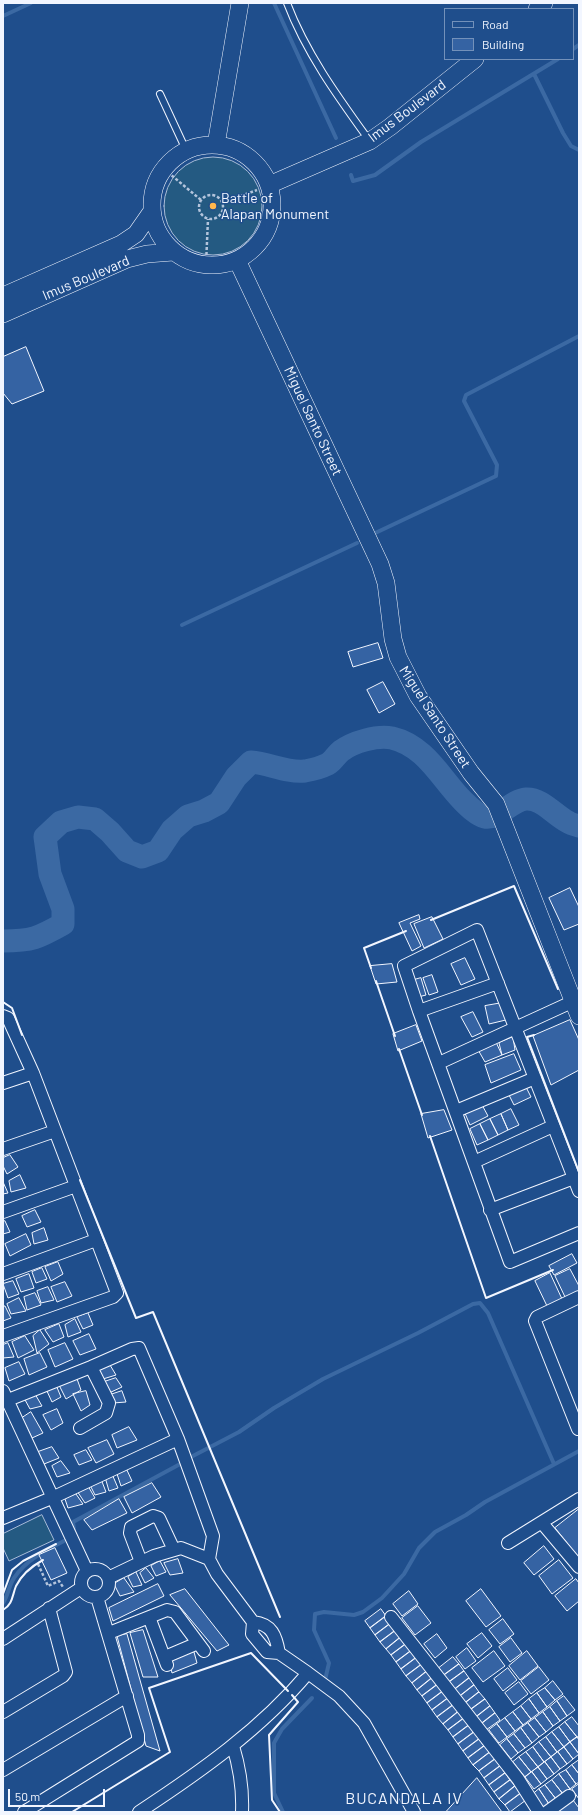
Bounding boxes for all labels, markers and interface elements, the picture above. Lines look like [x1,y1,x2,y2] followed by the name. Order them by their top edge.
[444,8,574,60] legend
[482,17,509,31] text: Road
[482,37,524,51] text: Building
[365,76,449,146] street label: Imus Boulevard
[221,190,329,222] place label: Battle of Alapan Monument
[208,201,218,211] marker: Battle of Alapan Monument
[40,252,132,304] street label: Imus Boulevard
[280,364,346,478] street label: Miguel Santo Street
[396,663,474,771] street label: Miguel Santo Street
[10,1781,107,1807] scale bar
[15,1789,40,1803] text: 50 m
[345,1789,463,1809] district label: BUCANDALA IV

